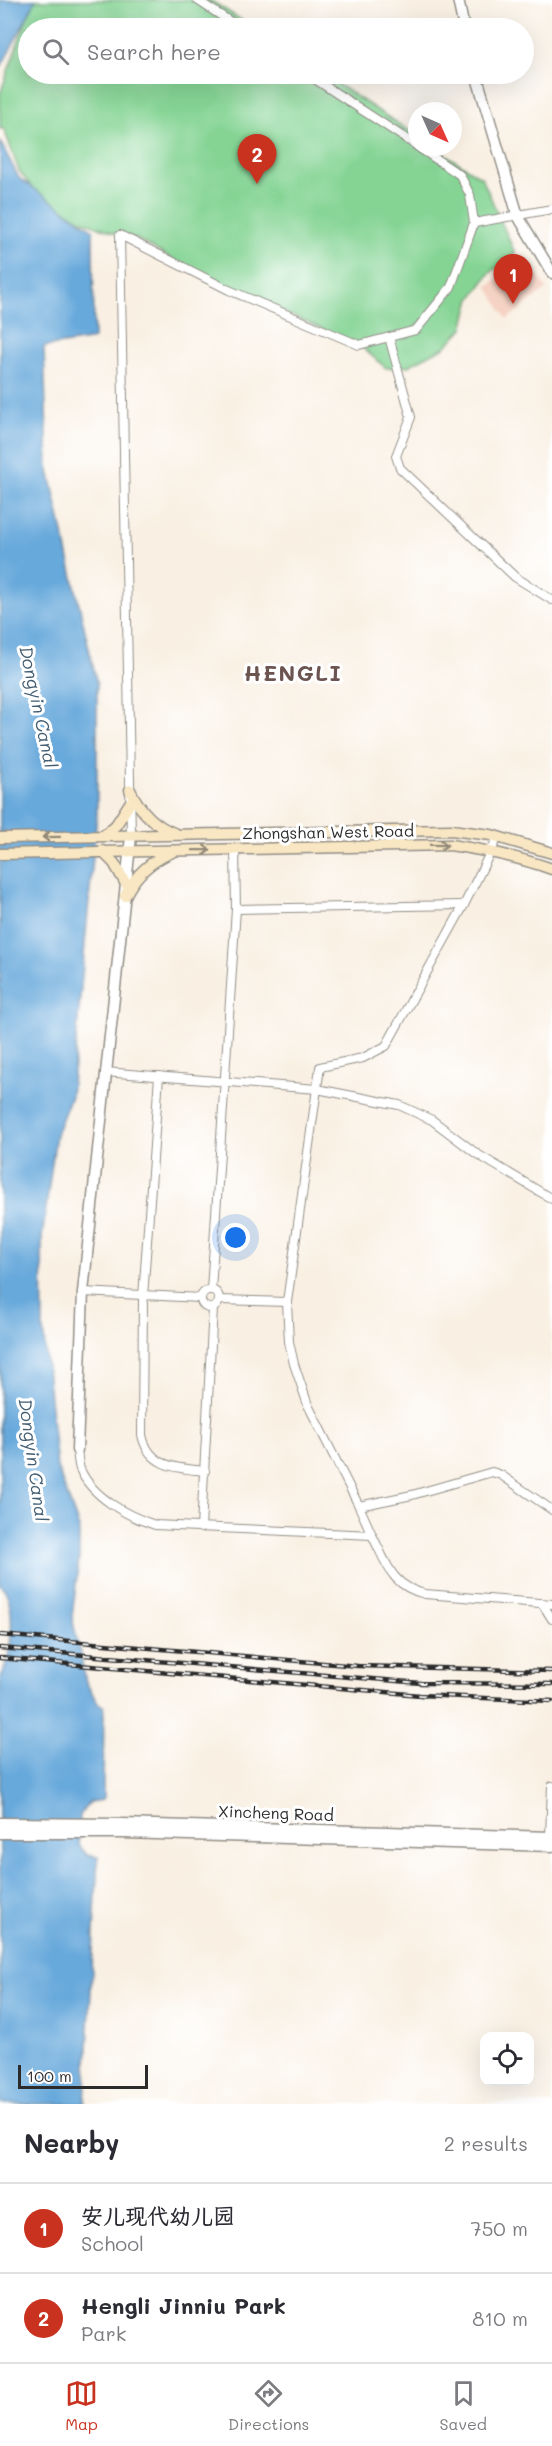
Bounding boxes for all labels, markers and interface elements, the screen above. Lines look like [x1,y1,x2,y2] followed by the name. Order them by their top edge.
[18,18,534,84] search box
[39,35,72,68] icon: search
[87,37,221,66] text: Search here
[408,102,462,156] north arrow
[238,134,276,184] pin: 2
[494,254,532,304] pin: 1
[14,644,64,770] water label: Dongyin Canal
[244,658,342,687] district label: HENGLI
[242,820,414,843] street label: Zhongshan West Road
[42,831,62,843] one-way arrow
[429,839,449,851] one-way arrow
[192,844,212,855] one-way arrow
[221,1223,250,1252] your location
[13,1397,55,1523] water label: Dongyin Canal
[218,1800,334,1825] street label: Xincheng Road
[480,2032,534,2086] map controls
[480,2032,534,2086] button: locate
[18,2062,148,2090] scale bar
[27,2065,72,2086] text: 100 m
[24,2126,119,2160] text: Nearby
[444,2130,528,2156] text: 2 results
[81,2201,235,2230] text: 安儿现代幼儿园
[39,2215,48,2241] text: 1
[471,2215,528,2241] text: 750 m
[81,2230,144,2256] text: School
[81,2291,286,2320] text: Hengli Jinniu Park
[38,2305,49,2331] text: 2
[472,2305,528,2331] text: 810 m
[81,2320,126,2346] text: Park
[65,2377,98,2434] tab: Map
[228,2377,309,2434] tab: Directions
[439,2377,487,2434] tab: Saved

